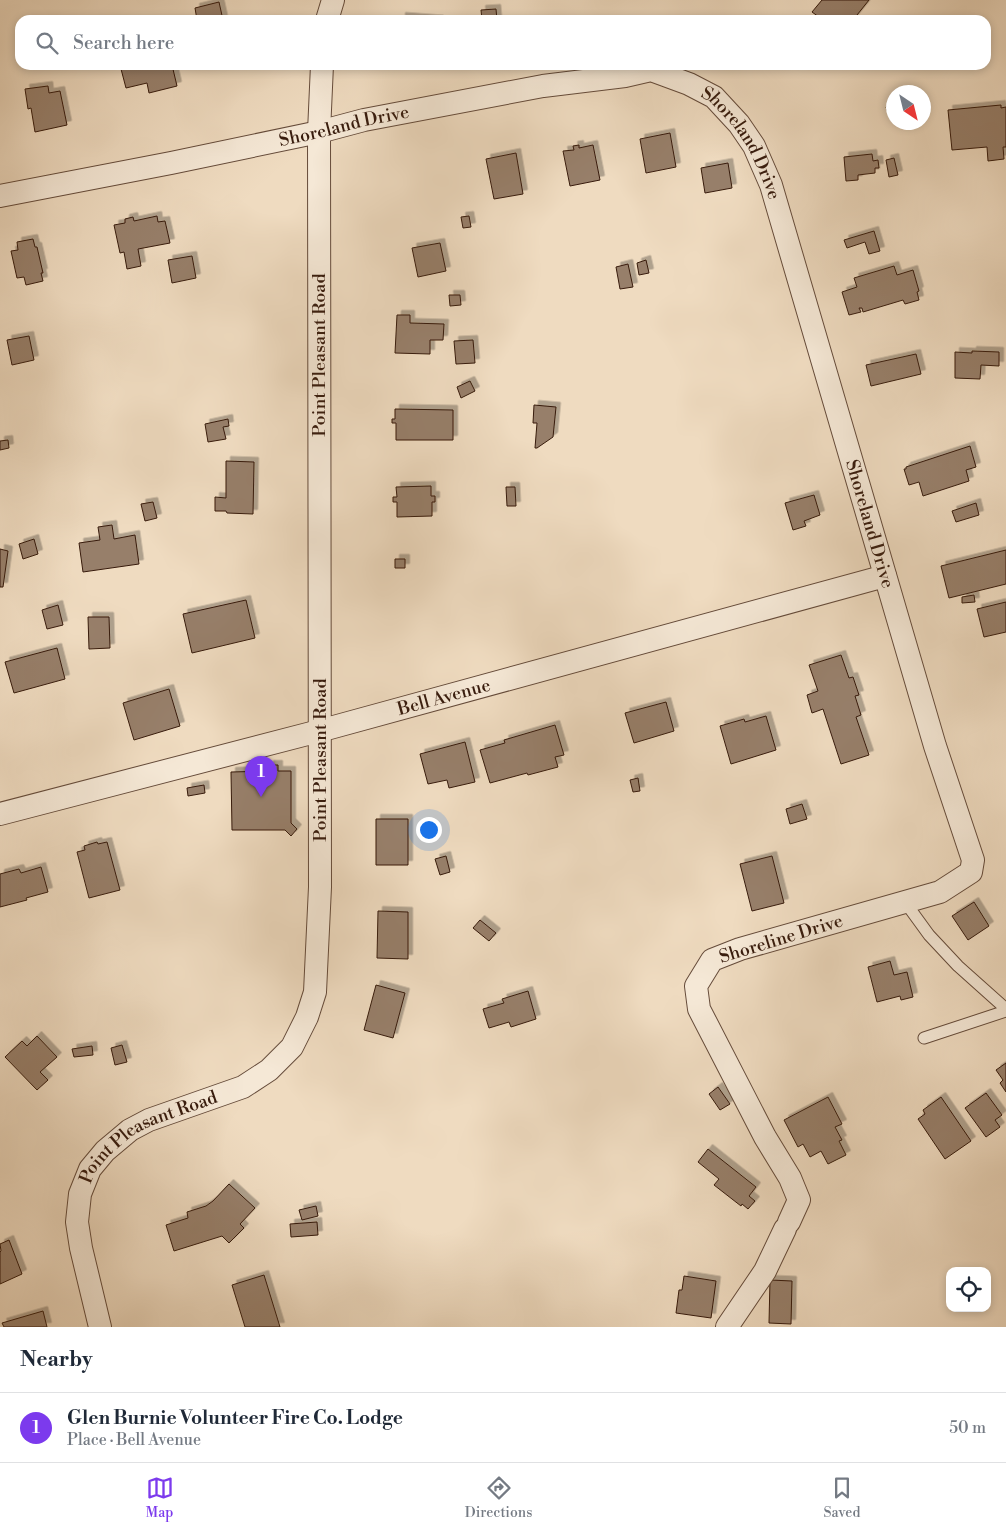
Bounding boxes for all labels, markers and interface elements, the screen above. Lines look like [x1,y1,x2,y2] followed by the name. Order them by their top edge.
[15,15,991,70] search box
[33,29,61,57] icon: search
[73,31,174,55] text: Search here
[698,81,786,202] street label: Shoreland Drive
[886,85,931,130] north arrow
[277,100,411,152] street label: Shoreland Drive
[308,273,331,437] street label: Point Pleasant Road
[840,457,900,591] street label: Shoreland Drive
[394,673,493,721] street label: Bell Avenue
[309,678,332,842] street label: Point Pleasant Road
[245,756,277,797] pin: 1
[416,817,442,843] your location
[716,909,846,969] street label: Shoreline Drive
[74,1085,221,1187] street label: Point Pleasant Road
[946,1267,991,1312] map controls
[946,1267,991,1312] button: locate
[20,1347,93,1373] text: Nearby
[67,1406,403,1430] text: Glen Burnie Volunteer Fire Co. Lodge
[32,1418,40,1438] text: 1
[949,1418,986,1438] text: 50 m
[67,1430,201,1450] text: Place · Bell Avenue
[146,1474,174,1522] tab: Map
[465,1474,532,1522] tab: Directions
[824,1474,860,1522] tab: Saved

